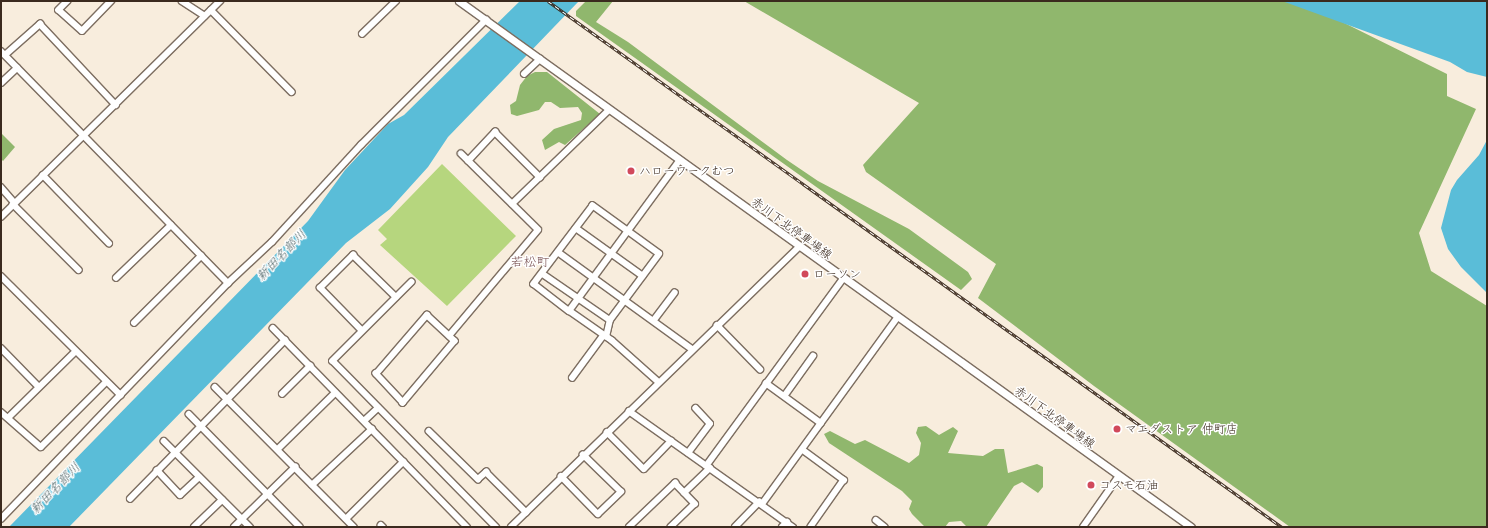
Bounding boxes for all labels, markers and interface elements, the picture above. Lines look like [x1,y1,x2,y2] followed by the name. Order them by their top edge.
[639,164,735,178] place label: ハローワークむつ
[626,166,636,176] marker: ハローワークむつ
[749,194,835,262] street label: 赤川下北停車場線
[253,226,309,284] water label: 新田名部川
[511,253,549,269] district label: 若松町
[813,267,861,281] place label: ローソン
[800,269,810,279] marker: ローソン
[1012,383,1098,451] street label: 赤川下北停車場線
[1125,422,1237,436] place label: マエダストア 仲町店
[1112,424,1122,434] marker: マエダストア 仲町店
[27,459,83,517] water label: 新田名部川
[1099,478,1159,492] place label: コスモ石油
[1086,480,1096,490] marker: コスモ石油

